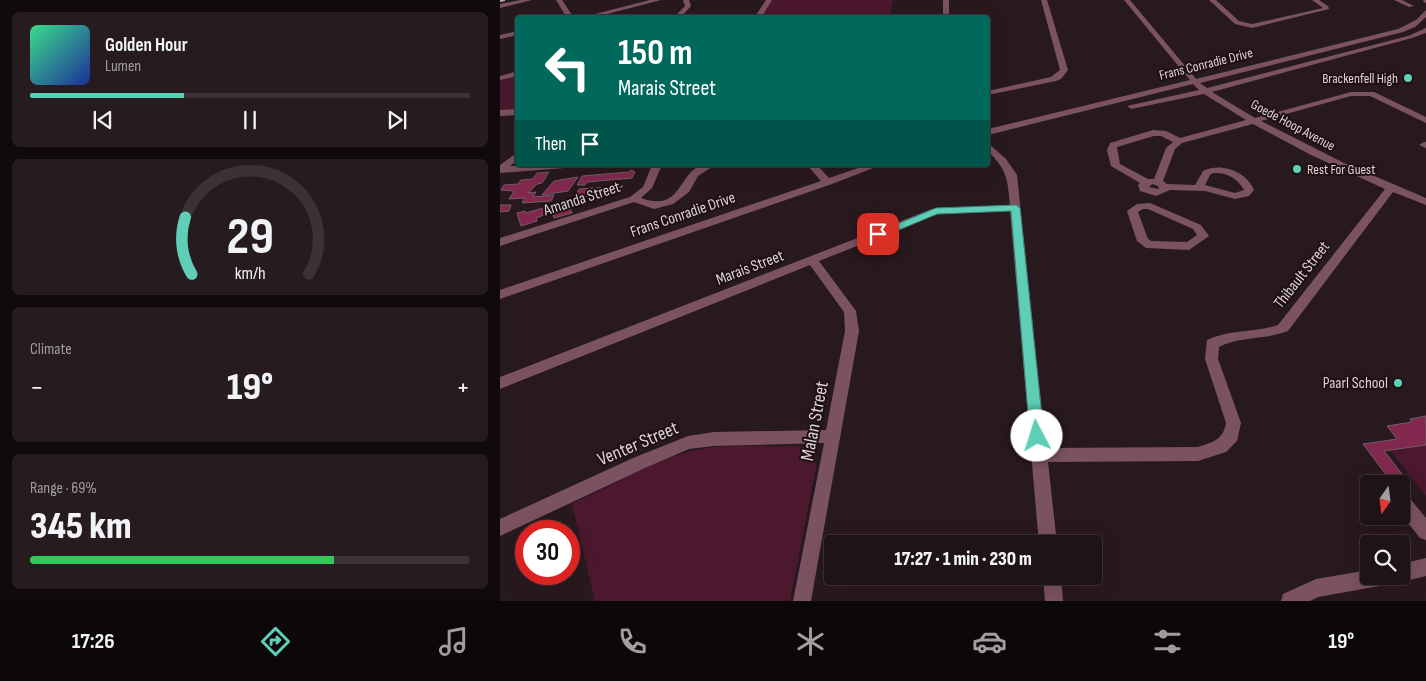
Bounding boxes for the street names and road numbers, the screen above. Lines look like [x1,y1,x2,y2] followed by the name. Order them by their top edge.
[1157,44,1255,84] street label: Frans Conradie Drive
[1248,96,1338,154] street label: Goede Hoop Avenue
[540,178,623,221] street label: Amanda Street
[628,188,738,242] street label: Frans Conradie Drive
[1270,238,1334,312] street label: Thibault Street
[713,246,787,290] street label: Marais Street
[796,379,834,463] street label: Malan Street
[594,417,682,471] street label: Venter Street

